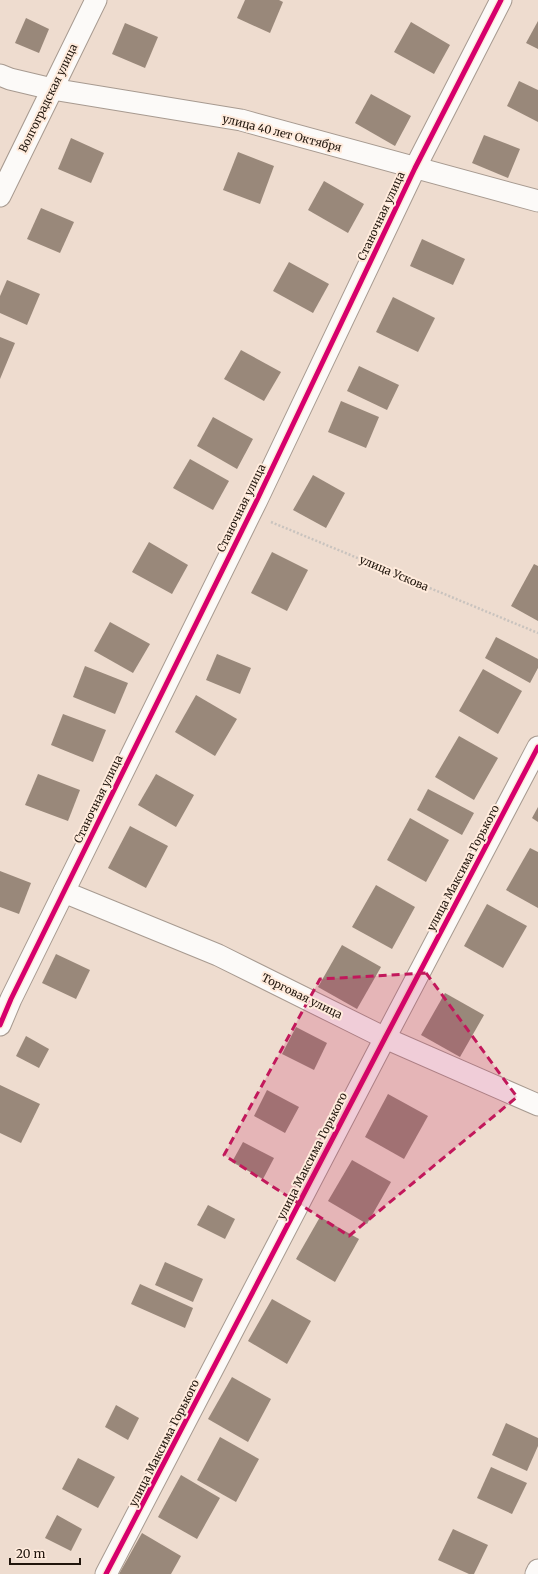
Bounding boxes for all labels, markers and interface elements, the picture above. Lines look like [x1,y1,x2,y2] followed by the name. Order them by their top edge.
[16,41,80,155] street label: Волгоградская улица
[221,111,343,155] street label: улица 40 лет Октября
[354,169,408,263] street label: Станочная улица
[214,462,268,554] street label: Станочная улица
[357,552,431,594] street label: улица Ускова
[71,753,125,845] street label: Станочная улица
[424,802,503,933] street label: улица Максима Горького
[259,970,345,1022] street label: Торговая улица
[274,1090,350,1222] street label: улица Максима Горького
[126,1377,202,1509] street label: улица Максима Горького
[10,1540,80,1566] scale bar
[16,1546,45,1561] text: 20 m

